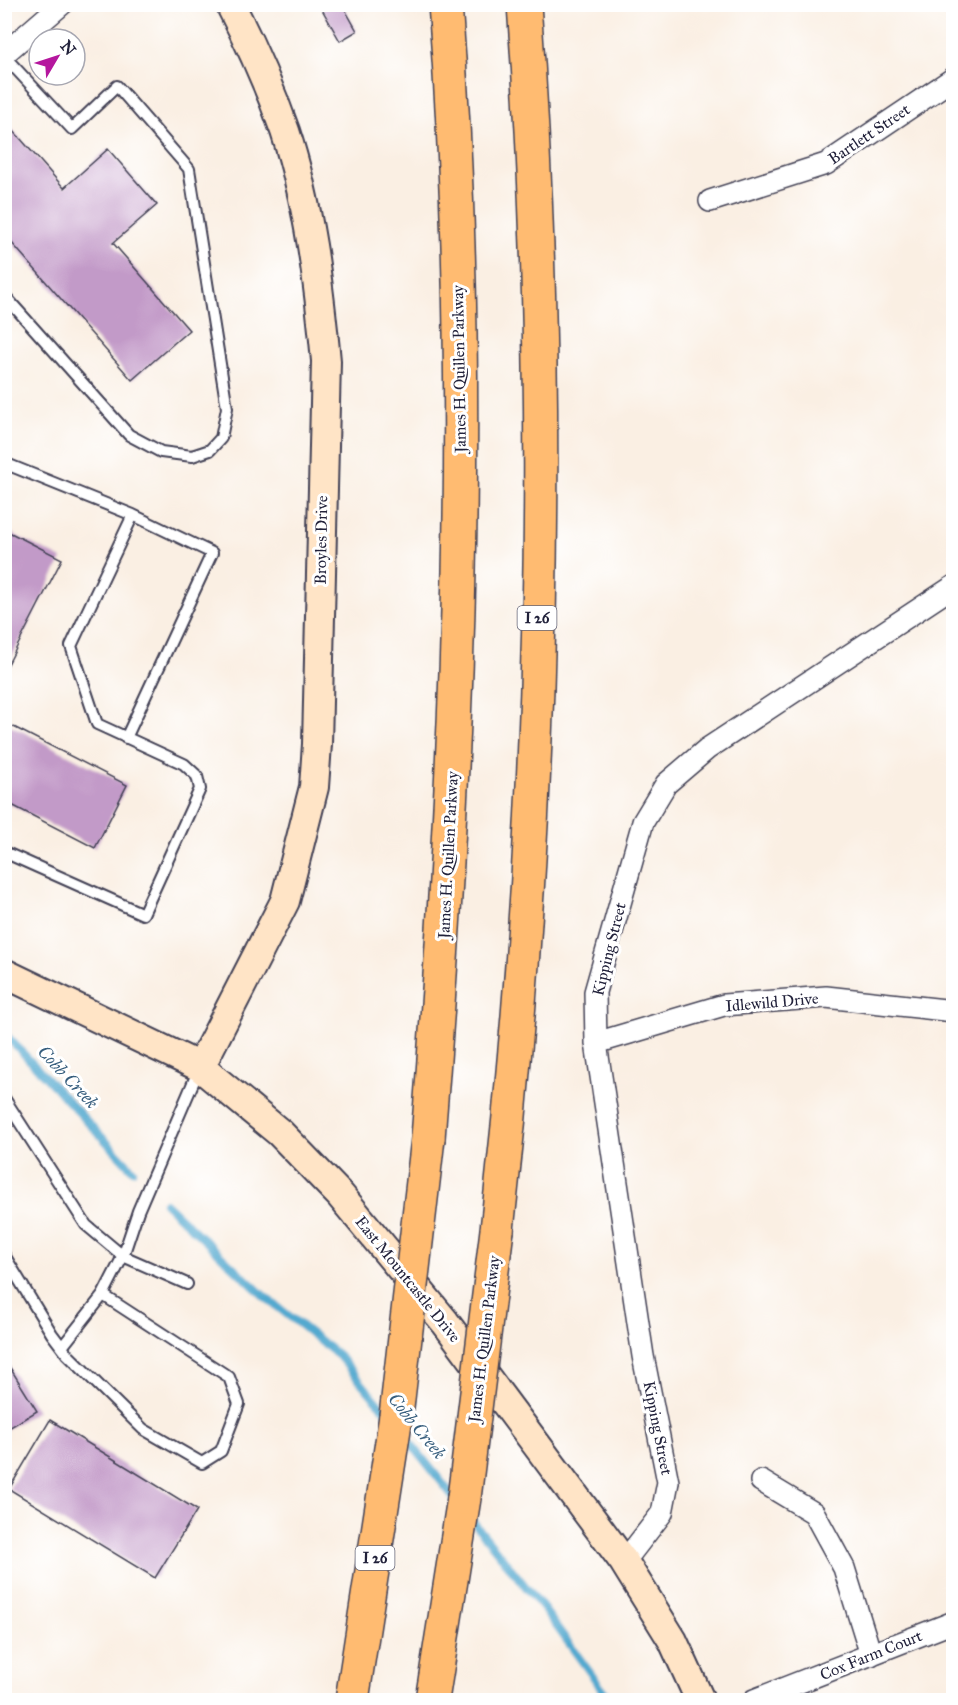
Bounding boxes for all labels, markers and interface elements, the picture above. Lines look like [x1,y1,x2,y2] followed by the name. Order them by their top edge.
[27,27,87,87] north arrow
[57,37,80,59] text: N
[825,100,914,168] street label: Bartlett Street
[448,284,471,455] street label: James H. Quillen Parkway
[311,495,331,585] street label: Broyles Drive
[518,606,556,630] road number: I 26
[434,770,463,941] street label: James H. Quillen Parkway
[588,900,631,998] street label: Kipping Street
[725,988,820,1016] street label: Idlewild Drive
[33,1041,103,1113] water label: Cobb Creek
[351,1212,465,1346] street label: East Mountcastle Drive
[464,1254,505,1426] street label: James H. Quillen Parkway
[639,1379,676,1477] street label: Kipping Street
[384,1388,450,1464] water label: Cobb Creek
[356,1546,394,1570] road number: I 26
[817,1626,925,1684] street label: Cox Farm Court

